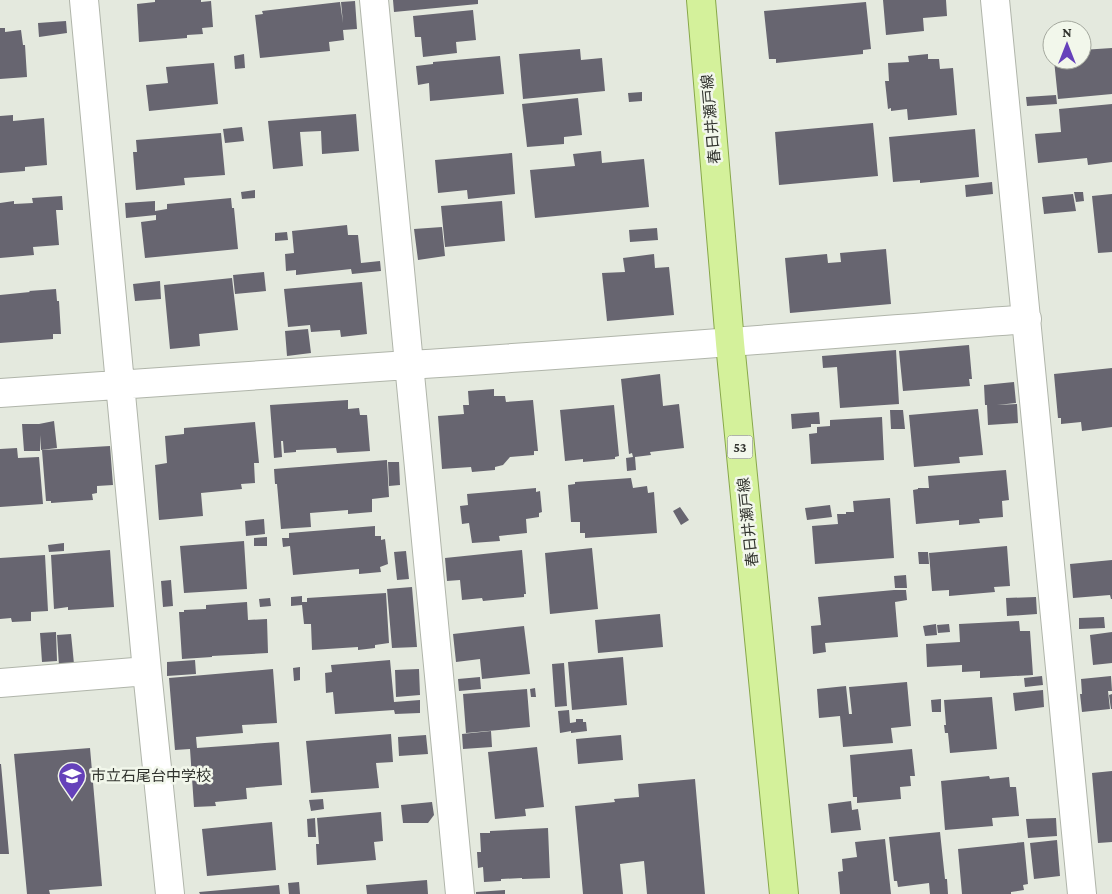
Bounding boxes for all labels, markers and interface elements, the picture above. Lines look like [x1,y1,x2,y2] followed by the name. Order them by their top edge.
[1042,20,1092,70] north arrow
[1062,24,1072,40] text: N
[698,73,723,165] street label: 春日井瀬戸線
[728,436,752,458] road number: 53
[734,476,761,568] street label: 春日井瀬戸線
[57,761,87,800] school or university icon: 市立石尾台中学校
[91,768,211,784] place label: 市立石尾台中学校

